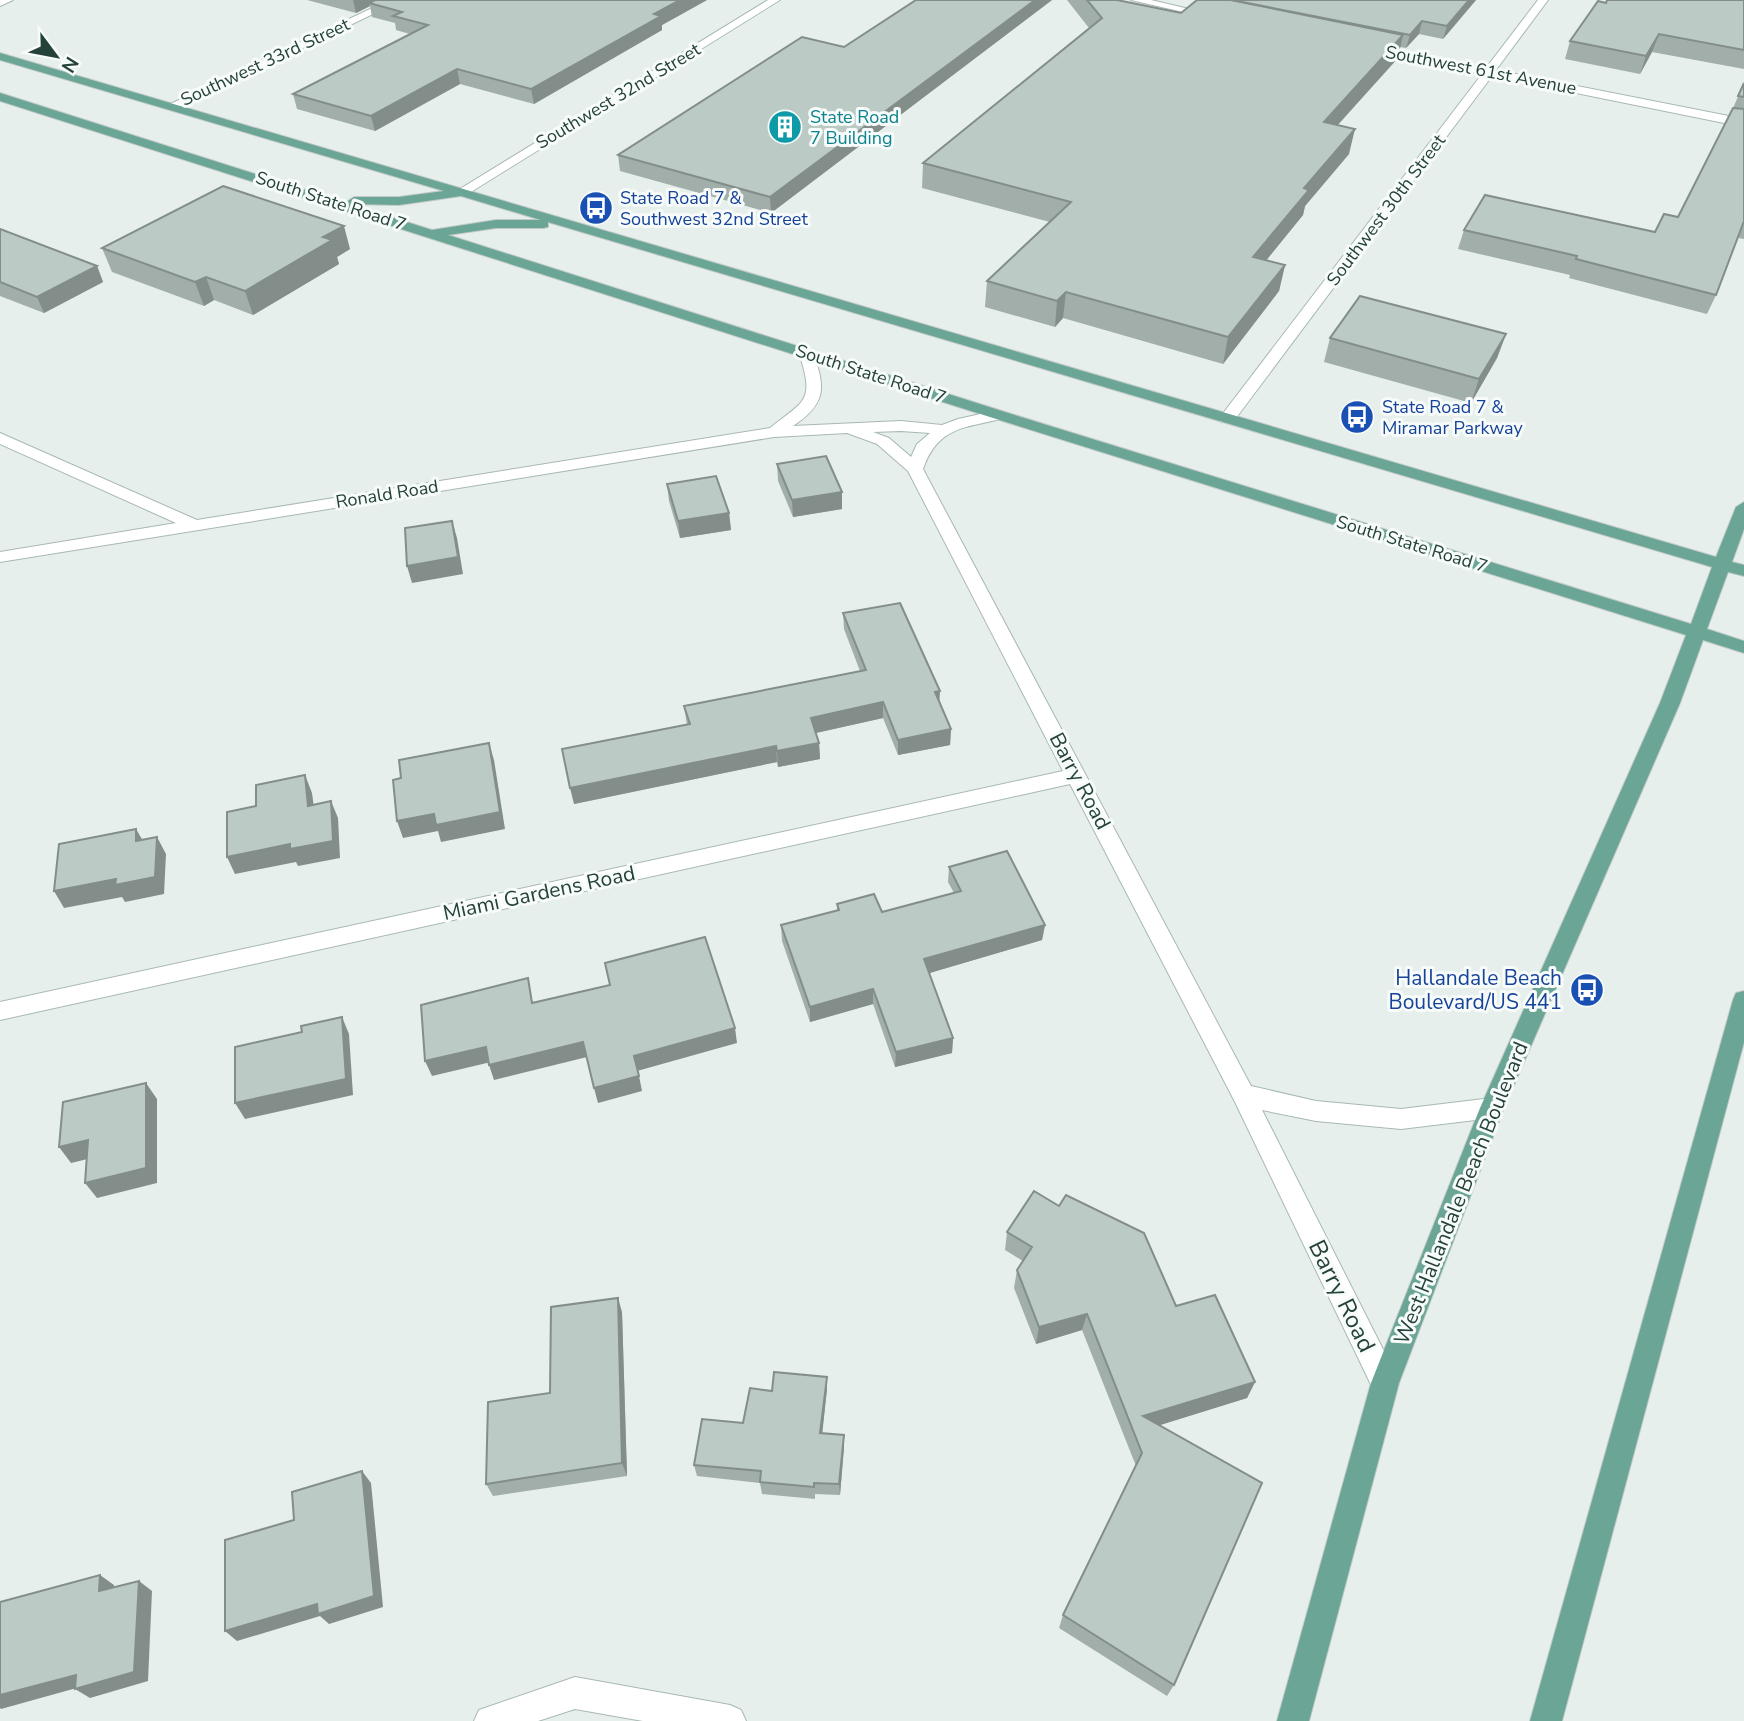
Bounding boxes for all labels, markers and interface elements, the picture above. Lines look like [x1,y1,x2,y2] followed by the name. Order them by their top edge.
[177,12,354,112] street label: Southwest 33rd Street
[21,21,91,91] north arrow
[531,37,705,155] street label: Southwest 32nd Street
[1383,40,1579,100] street label: Southwest 61st Avenue
[55,52,84,77] text: N
[810,105,899,150] place label: State Road 7 Building
[766,108,804,146] building icon: State Road 7 Building
[1321,129,1451,291] street label: Southwest 30th Street
[253,165,409,237] street label: South State Road 7
[620,186,808,231] place label: State Road 7 & Southwest 32nd Street
[577,189,615,227] bus stop icon: State Road 7 & Southwest 32nd Street
[793,338,949,410] street label: South State Road 7
[1382,395,1524,440] place label: State Road 7 & Miramar Parkway
[1338,398,1376,436] bus stop icon: State Road 7 & Miramar Parkway
[334,474,440,514] street label: Ronald Road
[1333,510,1491,578] street label: South State Road 7
[1043,728,1117,834] street label: Barry Road
[440,859,638,927] street label: Miami Gardens Road
[1388,964,1562,1016] place label: Hallandale Beach Boulevard/US 441
[1568,971,1606,1009] bus stop icon: Hallandale Beach Boulevard/US 441
[1387,1037,1535,1349] street label: West Hallandale Beach Boulevard
[1301,1235,1383,1357] street label: Barry Road

